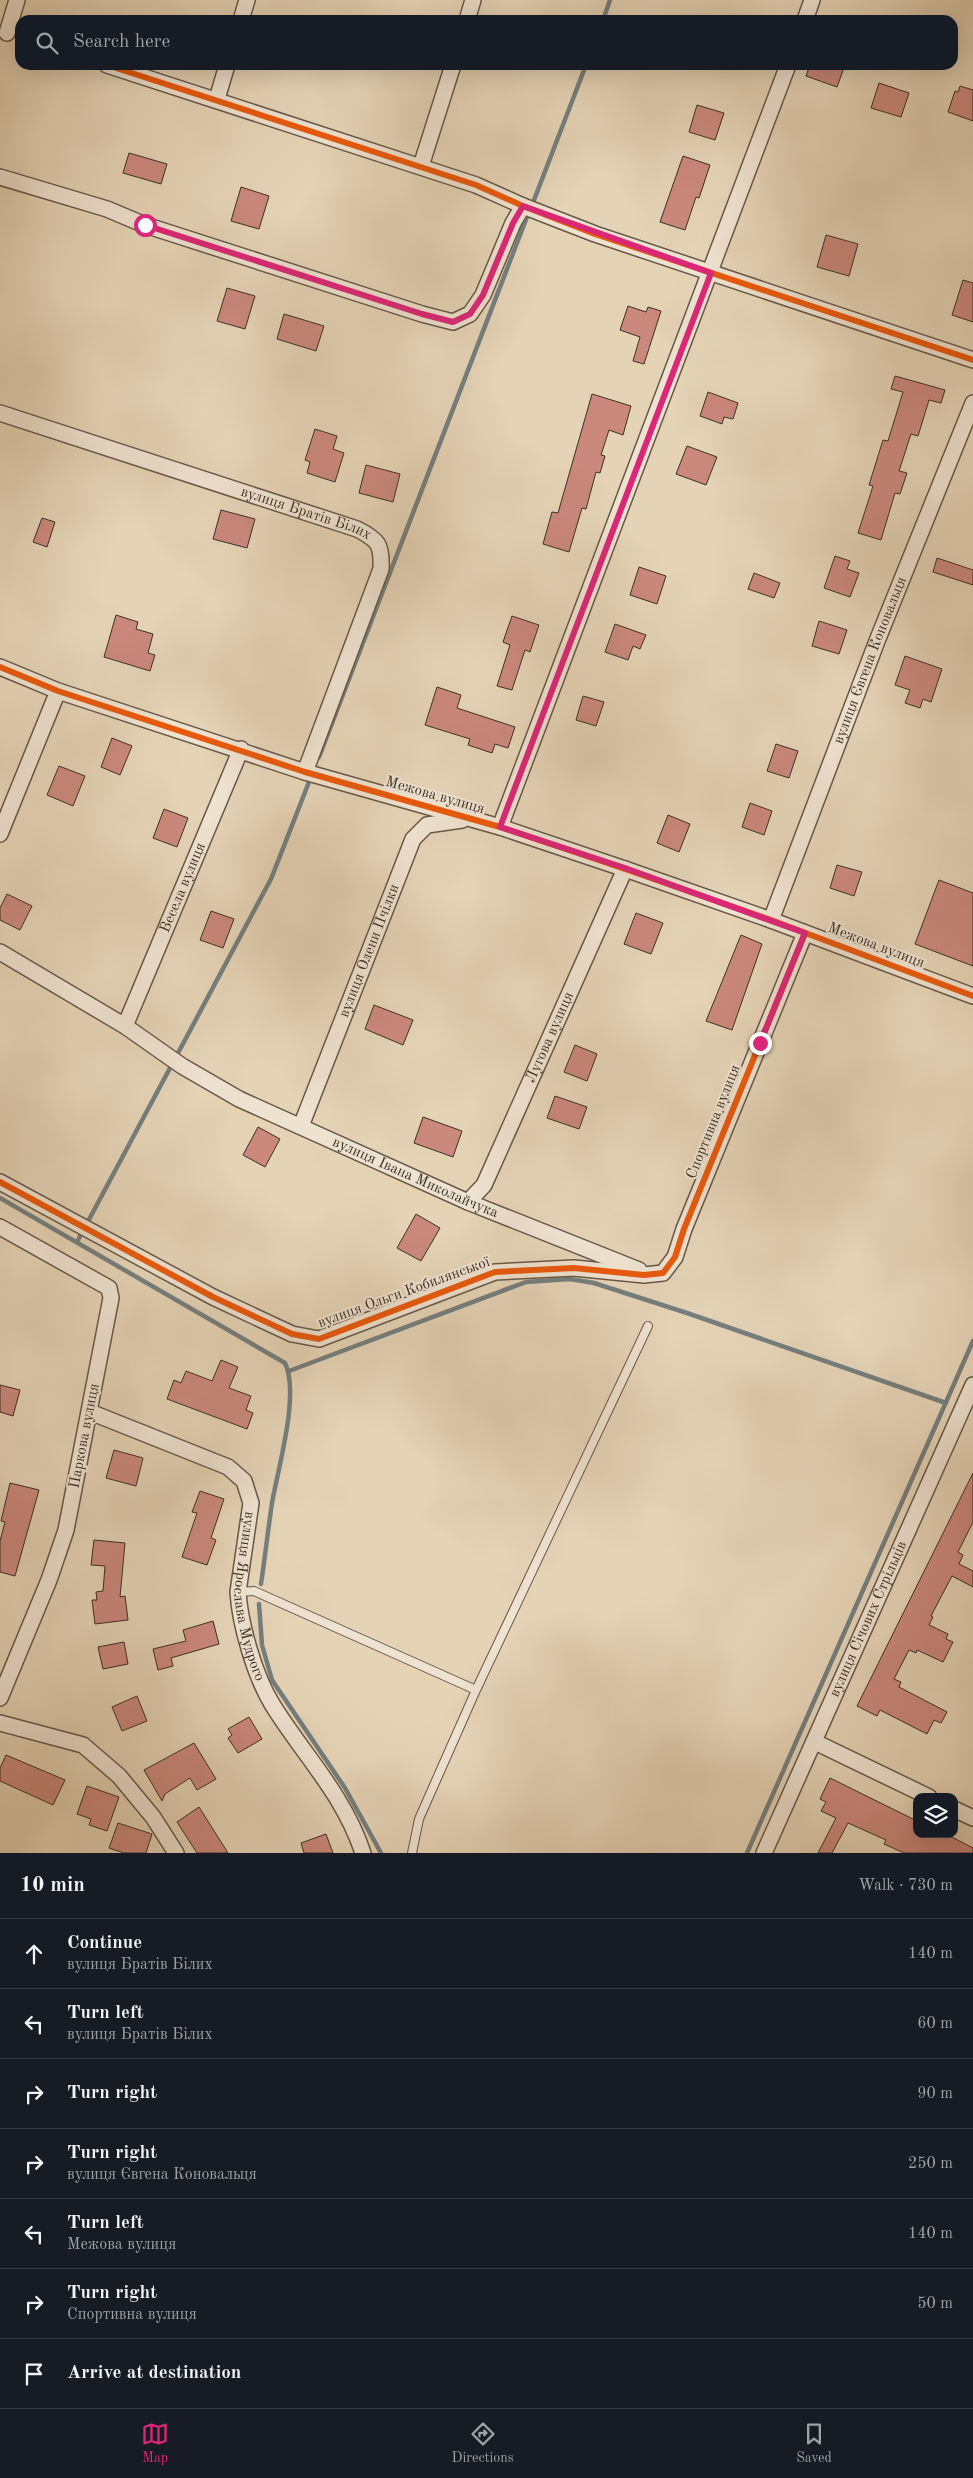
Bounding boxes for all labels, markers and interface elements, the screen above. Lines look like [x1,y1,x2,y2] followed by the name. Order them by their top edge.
[15,15,958,70] search box
[33,29,61,57] icon: search
[73,33,170,52] text: Search here
[134,214,157,237] route start
[239,484,374,543] street label: вулиця Братів Білих
[831,574,910,746] street label: вулиця Євгена Коновальця
[384,775,486,817] street label: Межова вулиця
[157,840,208,935] street label: Весела вулиця
[337,882,402,1020] street label: вулиця Олени Пчілки
[825,921,927,971] street label: Межова вулиця
[523,990,577,1085] street label: Лугова вулиця
[749,1032,772,1055] route end
[684,1063,744,1181] street label: Спортивна вулиця
[330,1135,501,1221] street label: вулиця Івана Миколайчука
[316,1255,493,1331] street label: вулиця Ольги Кобилянської
[67,1382,103,1490] street label: Паркова вулиця
[230,1511,267,1683] street label: вулиця Ярослава Мудрого
[827,1539,910,1699] street label: вулиця Січових Стрільців
[913,1793,958,1838] map controls
[913,1793,958,1838] button: layers
[20,1875,85,1896] text: 10 min
[858,1878,953,1894] text: Walk · 730 m
[67,1934,142,1953] text: Continue
[20,1940,48,1968] icon: ahead
[908,1946,953,1962] text: 140 m
[67,1957,213,1973] text: вулиця Братів Білих
[67,2004,144,2023] text: Turn left
[20,2010,48,2038] icon: left
[917,2016,953,2032] text: 60 m
[67,2027,213,2043] text: вулиця Братів Білих
[20,2080,48,2108] icon: right
[67,2084,157,2103] text: Turn right
[917,2086,953,2102] text: 90 m
[67,2144,157,2163] text: Turn right
[20,2150,48,2178] icon: right
[908,2156,953,2172] text: 250 m
[67,2167,257,2183] text: вулиця Євгена Коновальця
[67,2214,144,2233] text: Turn left
[20,2220,48,2248] icon: left
[908,2226,953,2242] text: 140 m
[67,2237,176,2253] text: Межова вулиця
[67,2284,157,2303] text: Turn right
[20,2290,48,2318] icon: right
[917,2296,953,2312] text: 50 m
[67,2307,197,2323] text: Спортивна вулиця
[20,2360,48,2388] icon: arrive
[67,2364,241,2383] text: Arrive at destination
[141,2420,169,2467] tab: Map
[452,2420,514,2467] tab: Directions
[796,2420,832,2467] tab: Saved

